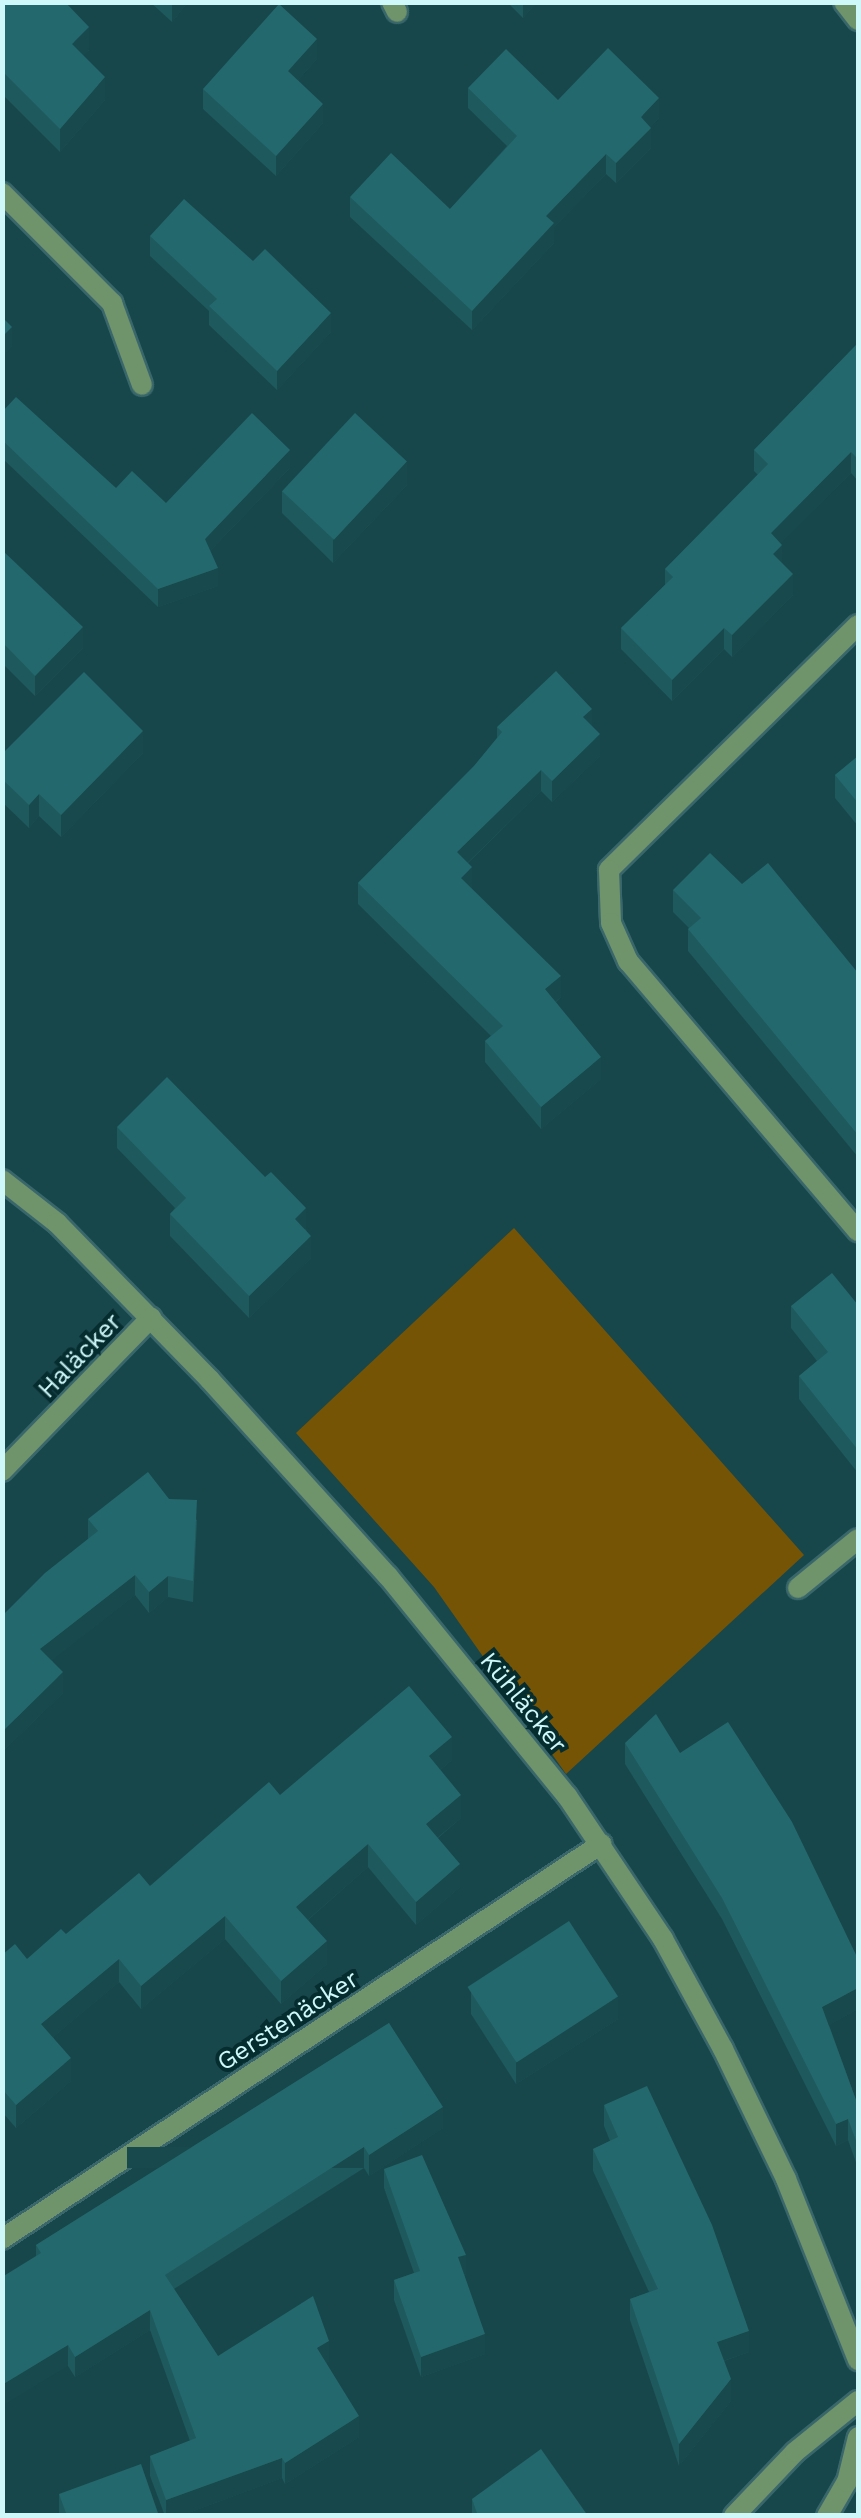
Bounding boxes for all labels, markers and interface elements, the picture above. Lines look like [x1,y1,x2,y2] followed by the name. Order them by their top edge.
[32,1307,128,1405] street label: Haläcker
[473,1647,573,1759] street label: Kühläcker
[212,1964,364,2078] street label: Gerstenäcker

